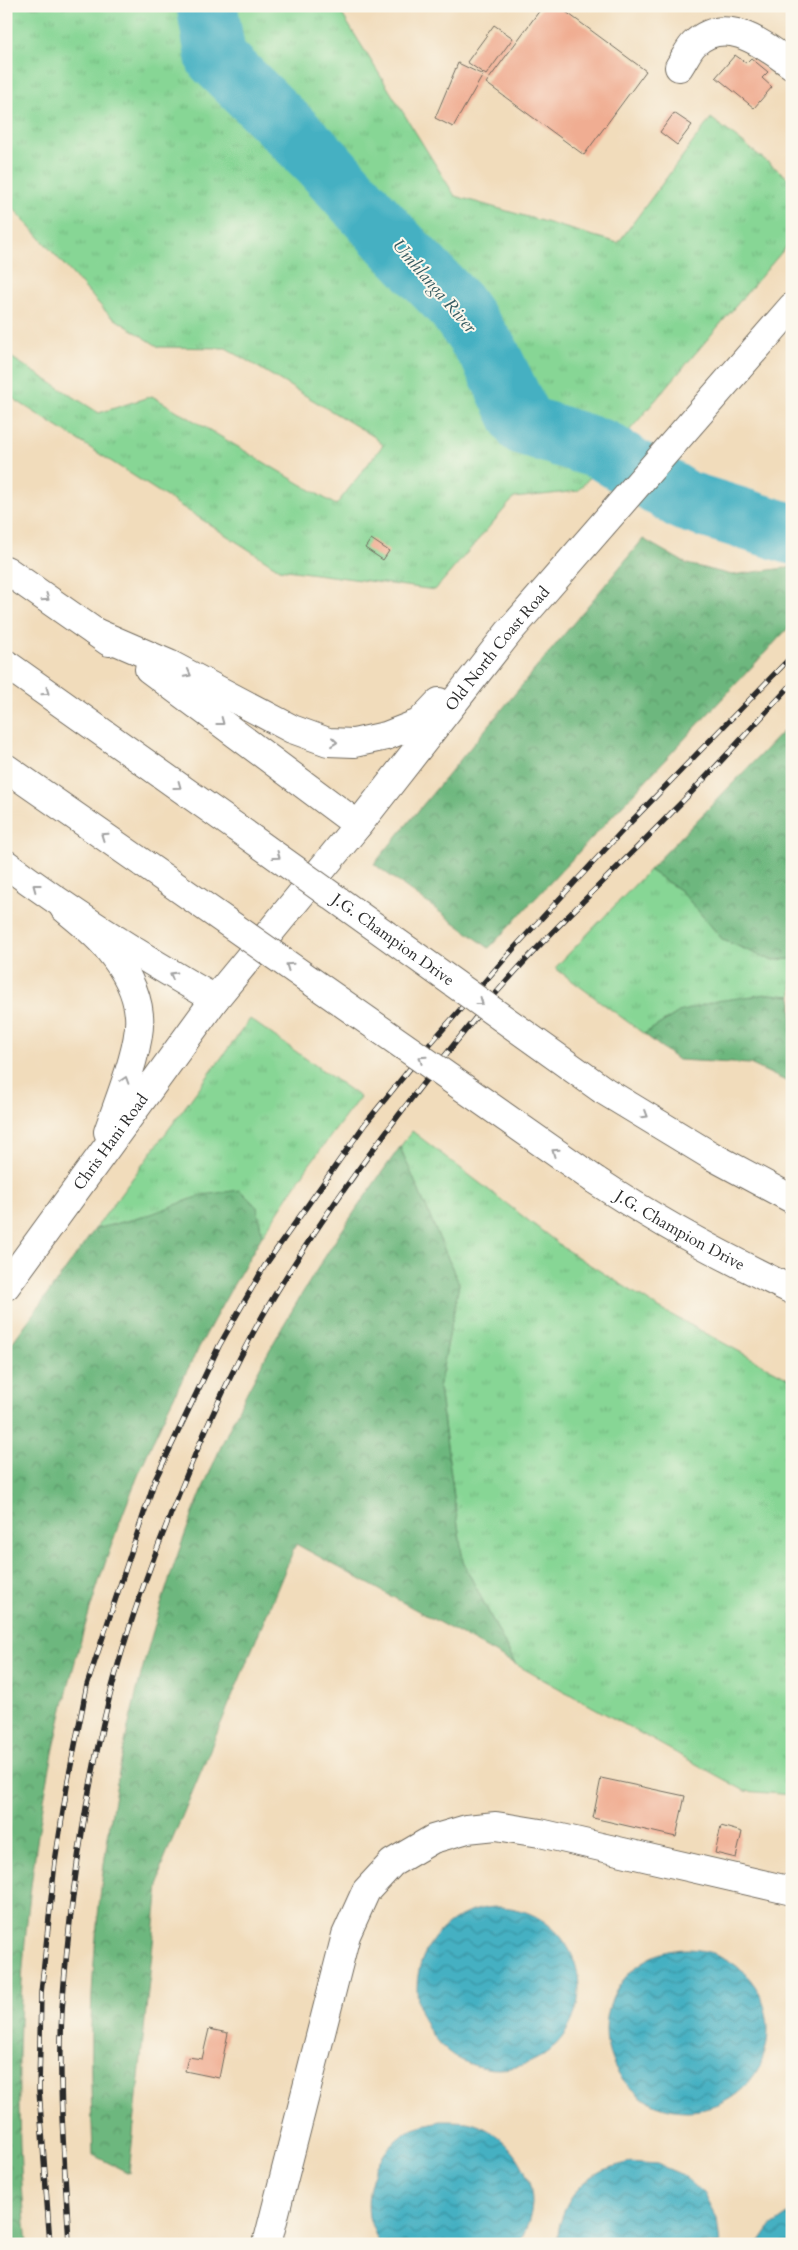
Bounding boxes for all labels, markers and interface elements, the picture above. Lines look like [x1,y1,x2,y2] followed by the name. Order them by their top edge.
[386,233,483,339] water label: Umhlanga River
[440,581,555,716] street label: Old North Coast Road
[40,592,49,600] one-way arrow
[182,668,191,678] one-way arrow
[40,686,50,695] one-way arrow
[215,717,224,725] one-way arrow
[330,736,338,747] one-way arrow
[173,780,182,789] one-way arrow
[101,833,110,842] one-way arrow
[271,850,280,860] one-way arrow
[33,884,42,892] one-way arrow
[326,887,459,991] street label: J.G. Champion Drive
[285,963,295,972] one-way arrow
[169,971,178,981] one-way arrow
[474,996,484,1005] one-way arrow
[418,1056,428,1065] one-way arrow
[120,1077,130,1085] one-way arrow
[68,1089,154,1195] street label: Chris Hani Road
[639,1109,648,1119] one-way arrow
[551,1149,561,1158] one-way arrow
[609,1184,749,1276] street label: J.G. Champion Drive

